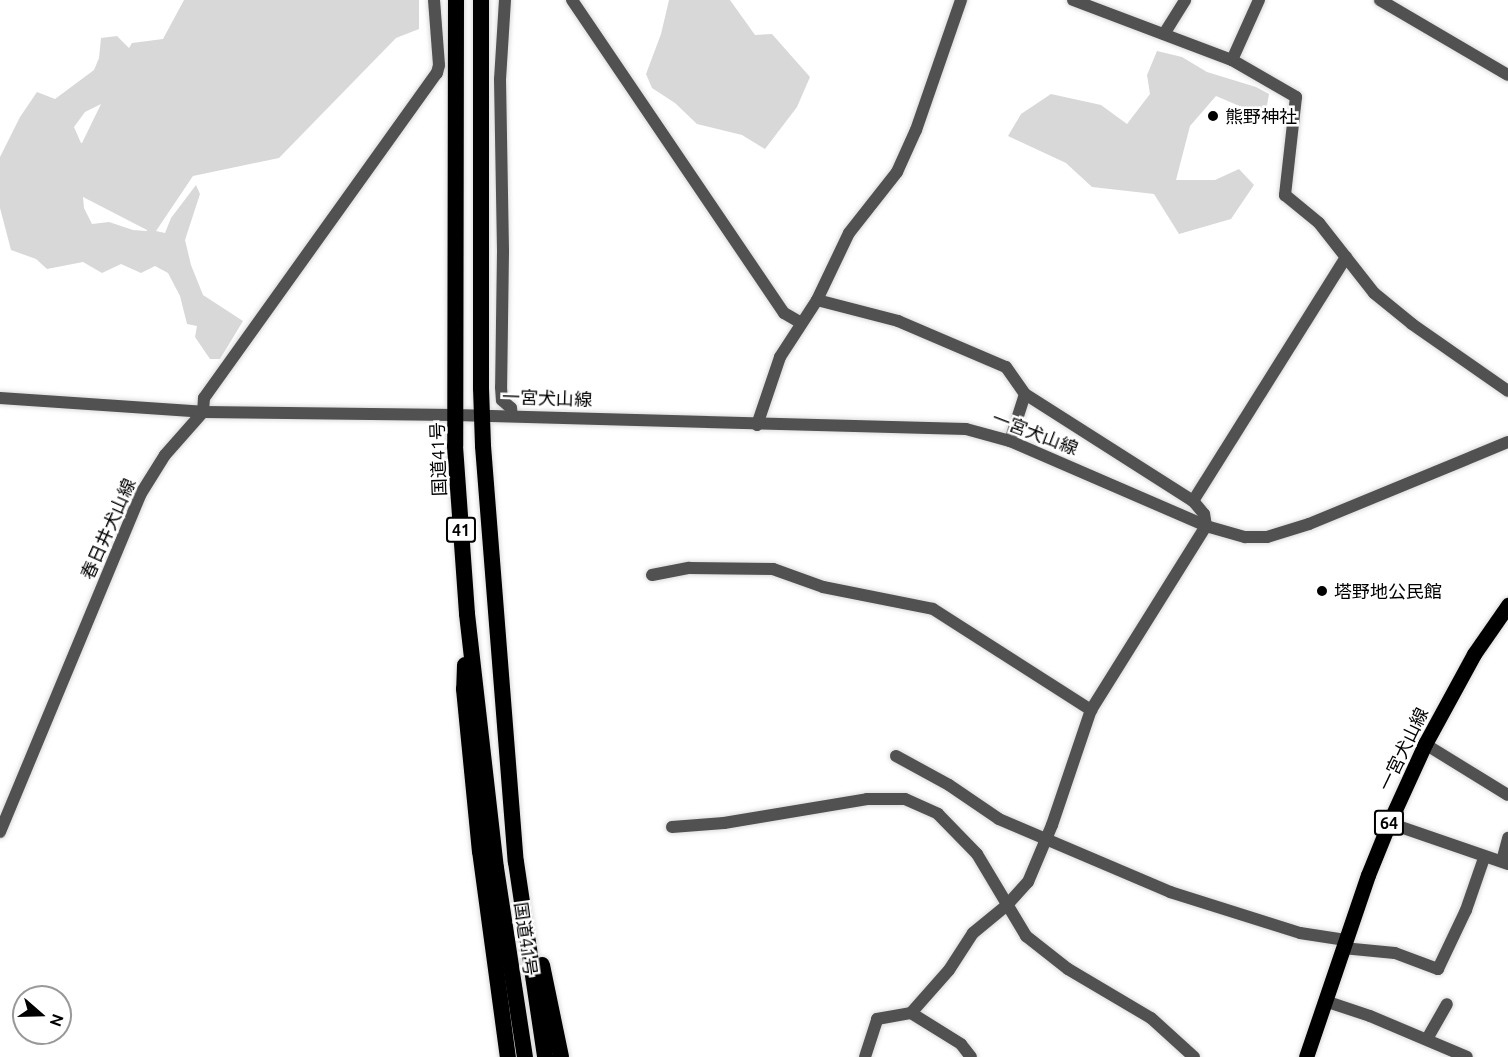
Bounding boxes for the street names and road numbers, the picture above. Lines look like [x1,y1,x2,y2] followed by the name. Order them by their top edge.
[502,386,592,410] street label: 一宮犬山線
[989,407,1081,459] street label: 一宮犬山線
[426,421,450,497] street label: 国道41号
[76,475,140,583] street label: 春日井犬山線
[444,517,478,543] road number: 41
[1374,704,1432,794] street label: 一宮犬山線
[1372,810,1406,836] road number: 64
[510,901,542,977] street label: 国道41号

